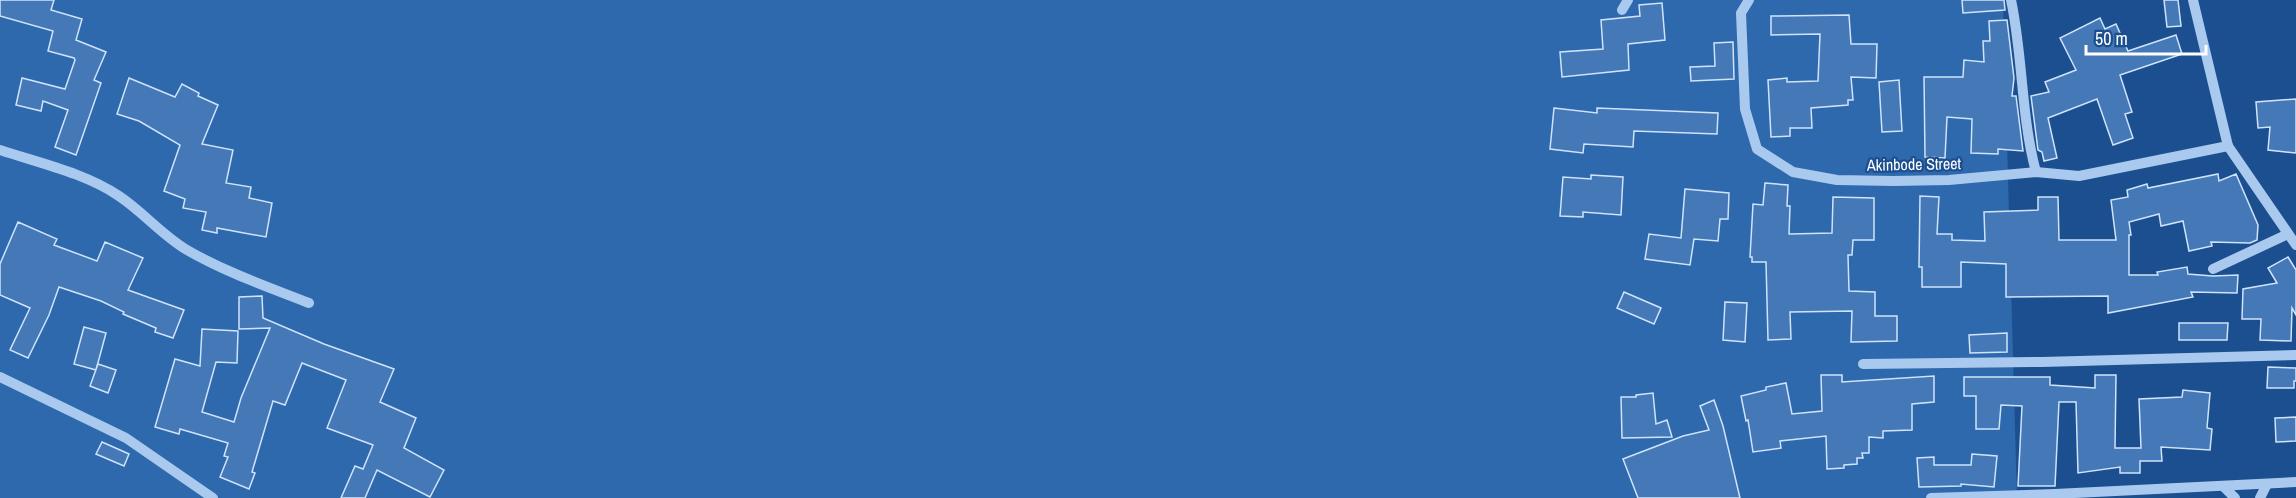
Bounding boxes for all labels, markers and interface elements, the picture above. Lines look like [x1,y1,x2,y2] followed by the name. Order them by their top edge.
[2086,18,2206,56] scale bar
[2095,26,2128,51] text: 50 m
[1866,152,1962,176] street label: Akinbode Street

